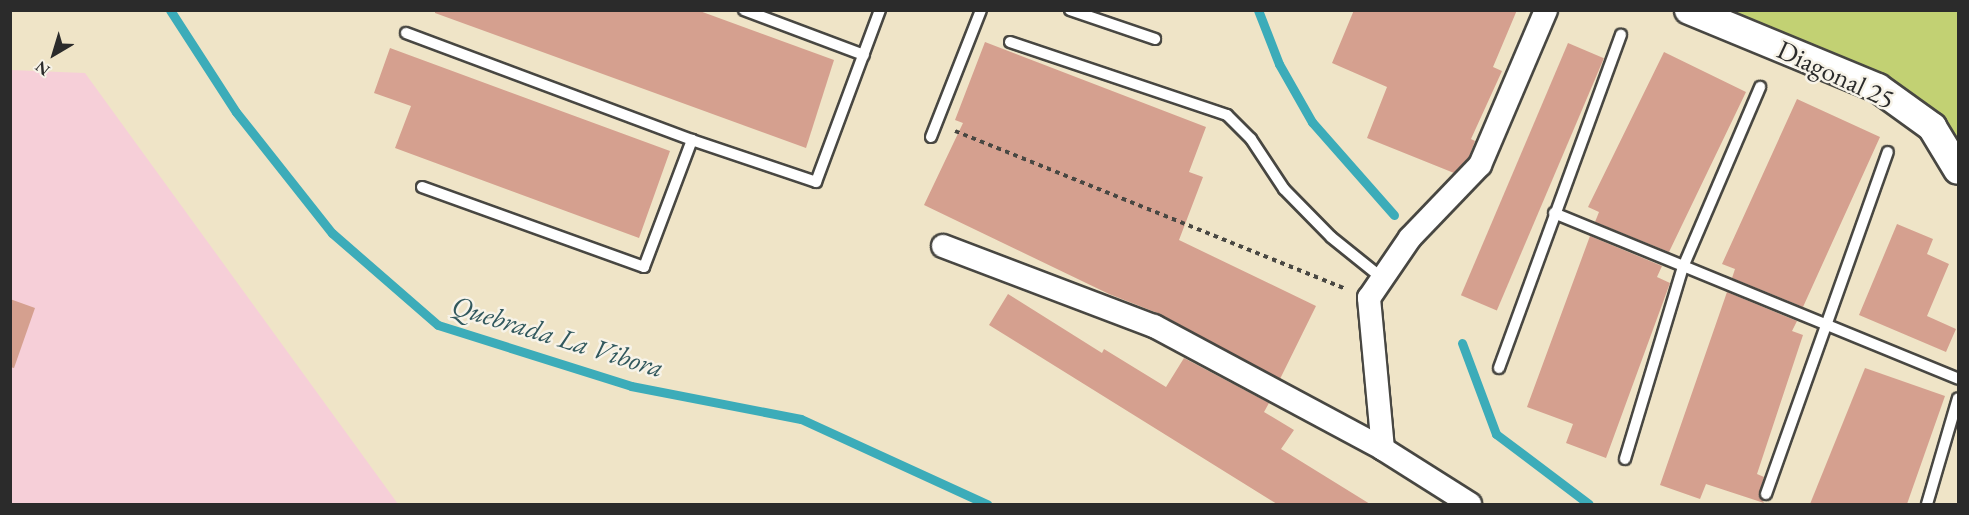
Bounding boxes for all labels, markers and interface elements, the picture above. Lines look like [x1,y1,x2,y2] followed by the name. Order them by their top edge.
[24,24,84,84] north arrow
[1772,33,1900,115] street label: Diagonal 25
[31,56,54,81] text: N
[448,288,668,384] water label: Quebrada La Vibora

